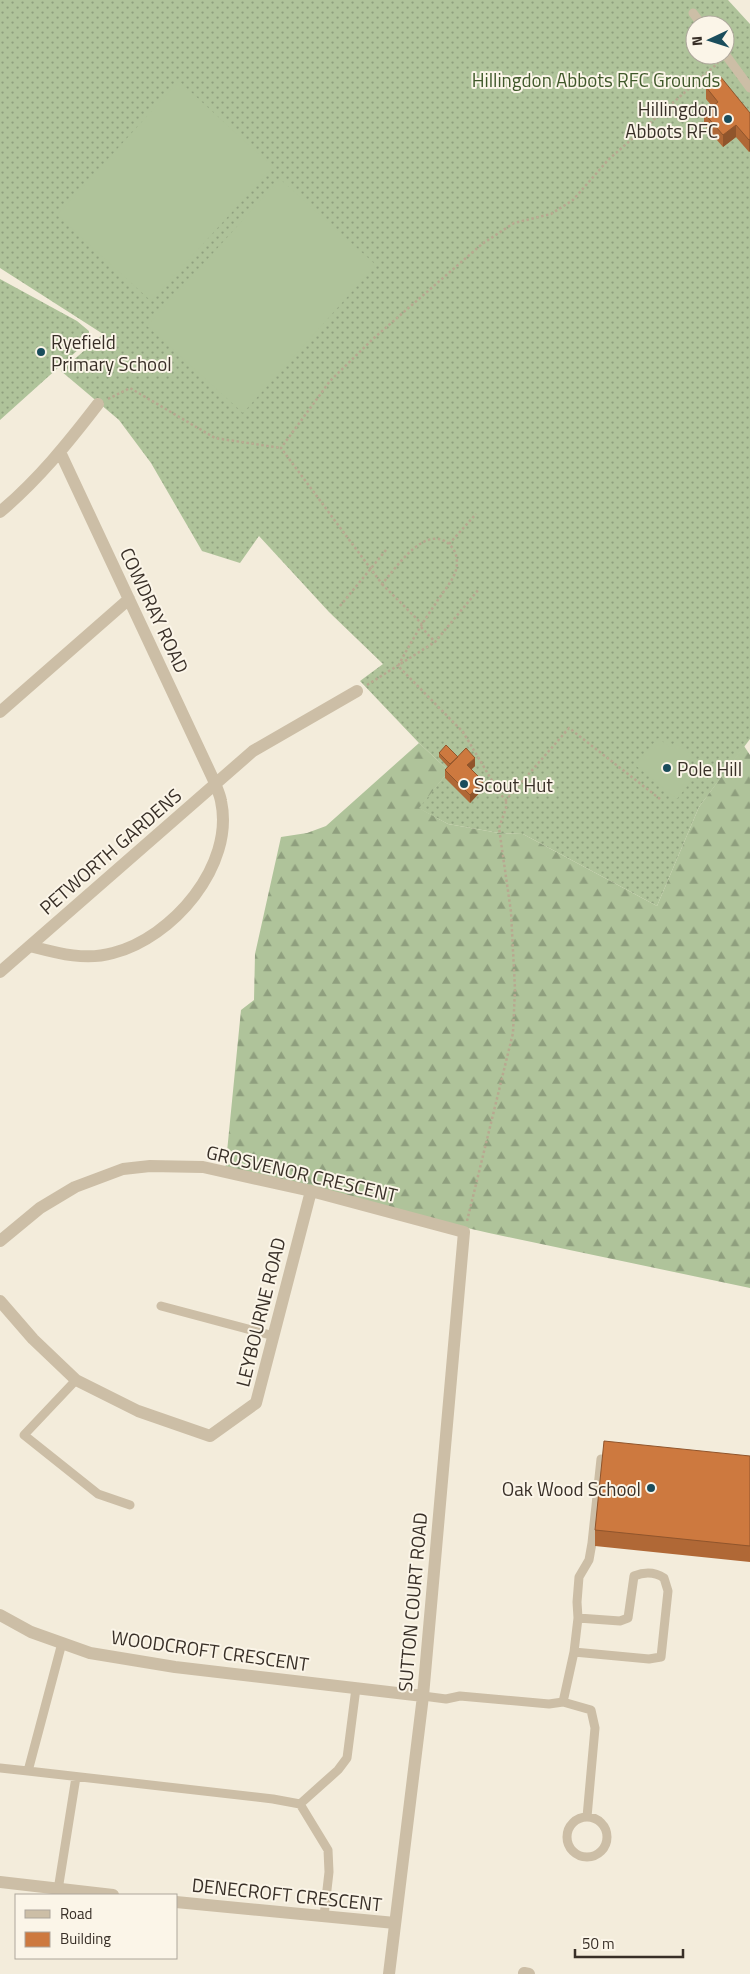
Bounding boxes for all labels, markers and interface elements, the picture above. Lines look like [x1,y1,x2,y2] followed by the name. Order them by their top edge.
[685,15,735,65] north arrow
[686,35,707,47] text: N
[472,65,720,94] park label: Hillingdon Abbots RFC Grounds
[625,94,718,145] place label: Hillingdon Abbots RFC
[722,113,734,125] marker: Hillingdon Abbots RFC
[51,327,172,378] place label: Ryefield Primary School
[35,346,47,358] marker: Ryefield Primary School
[113,542,197,678] street label: COWDRAY ROAD
[677,754,742,783] place label: Pole Hill
[661,762,673,774] marker: Pole Hill
[474,770,553,799] place label: Scout Hut
[458,778,470,790] marker: Scout Hut
[32,781,188,921] street label: PETWORTH GARDENS
[204,1137,400,1209] street label: GROSVENOR CRESCENT
[227,1234,293,1390] street label: LEYBOURNE ROAD
[502,1474,641,1503] place label: Oak Wood School
[645,1482,657,1494] marker: Oak Wood School
[390,1511,434,1693] street label: SUTTON COURT ROAD
[109,1622,311,1678] street label: WOODCROFT CRESCENT
[190,1870,384,1918] street label: DENECROFT CRESCENT
[15,1894,178,1959] legend
[60,1902,92,1925] text: Road
[575,1926,682,1958] scale bar
[60,1927,111,1950] text: Building
[582,1932,615,1955] text: 50 m

